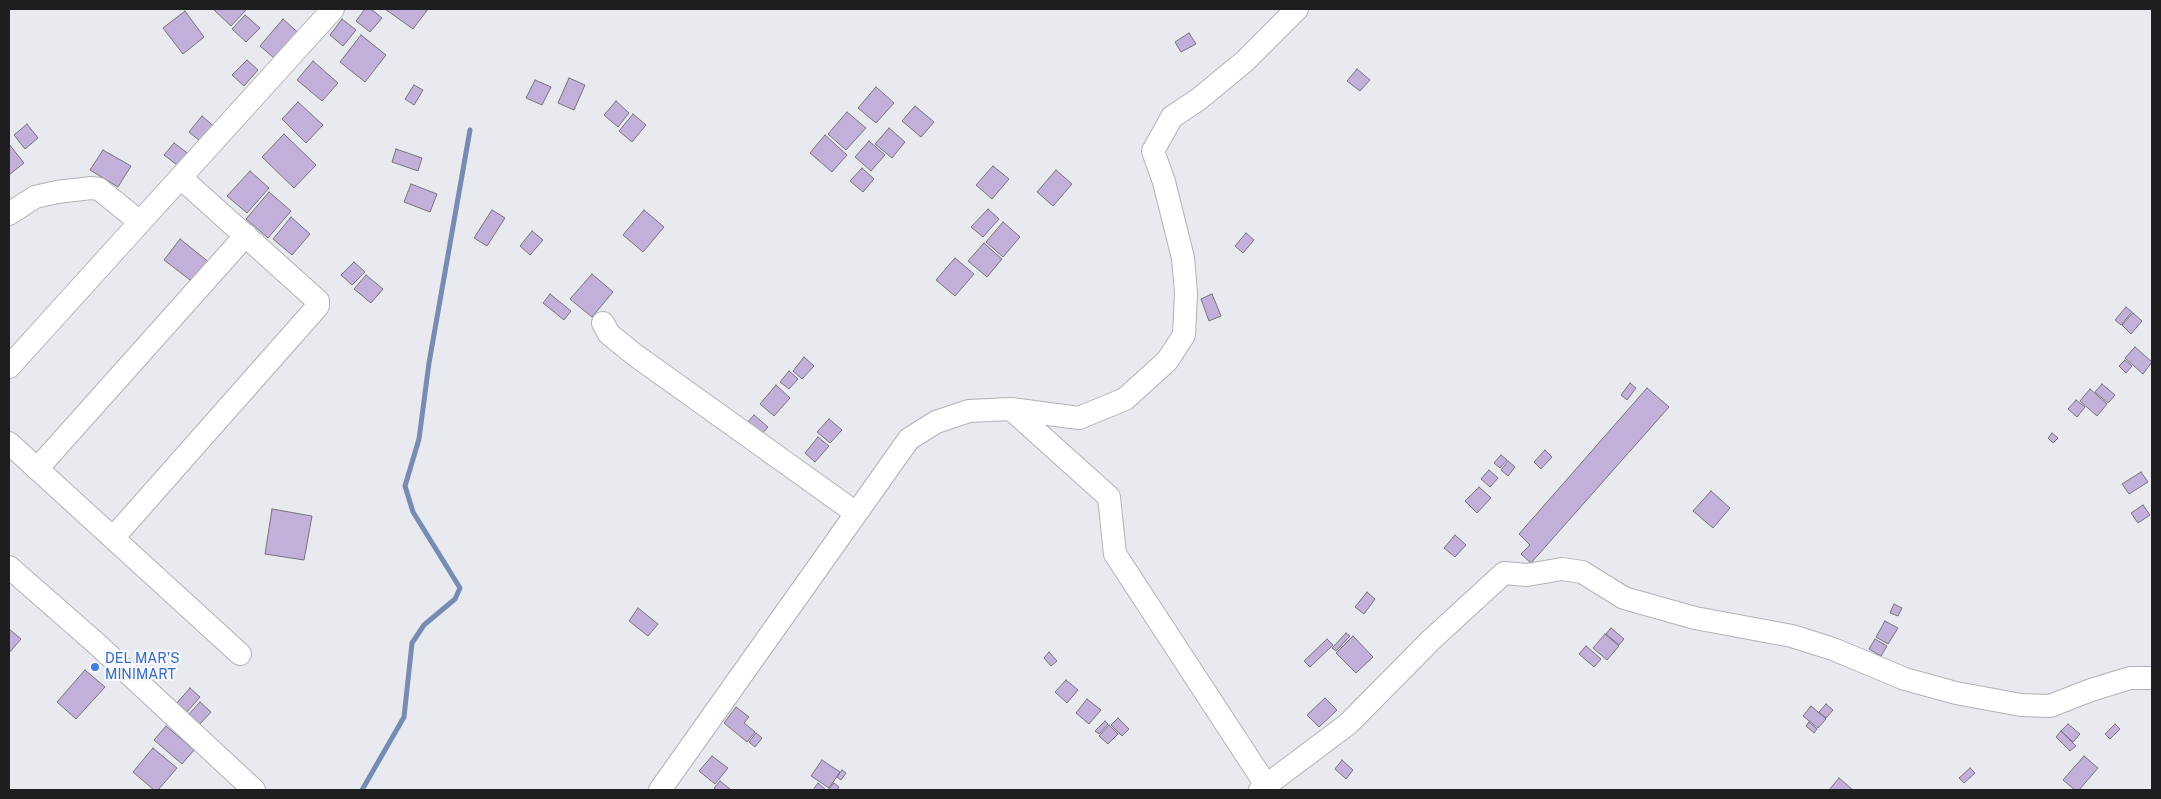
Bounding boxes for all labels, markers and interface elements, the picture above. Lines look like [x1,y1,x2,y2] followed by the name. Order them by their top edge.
[105,651,180,684] place label: DEL MAR'S MINIMART
[89,661,101,673] marker: DEL MAR'S MINIMART

